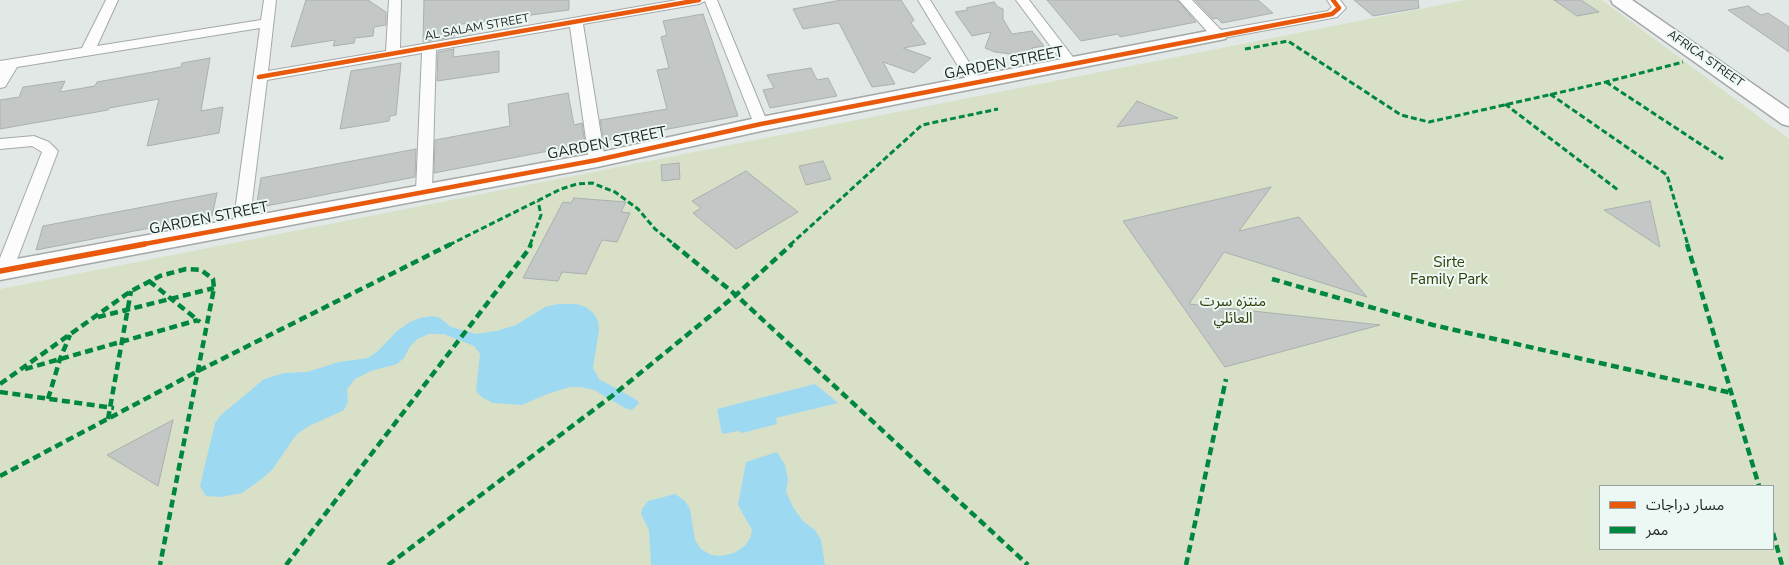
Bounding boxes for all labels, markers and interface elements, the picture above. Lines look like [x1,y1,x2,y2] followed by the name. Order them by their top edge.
[423,12,531,44] street label: AL SALAM STREET
[1664,27,1746,91] street label: AFRICA STREET
[943,44,1065,84] street label: GARDEN STREET
[546,124,668,164] street label: GARDEN STREET
[148,199,270,239] street label: GARDEN STREET
[1410,254,1488,289] park label: Sirte Family Park
[1200,293,1266,328] park label: منتزه سرت العائلي
[1599,485,1774,550] legend
[1646,495,1724,515] text: مسار دراجات
[1646,520,1669,540] text: ممر

